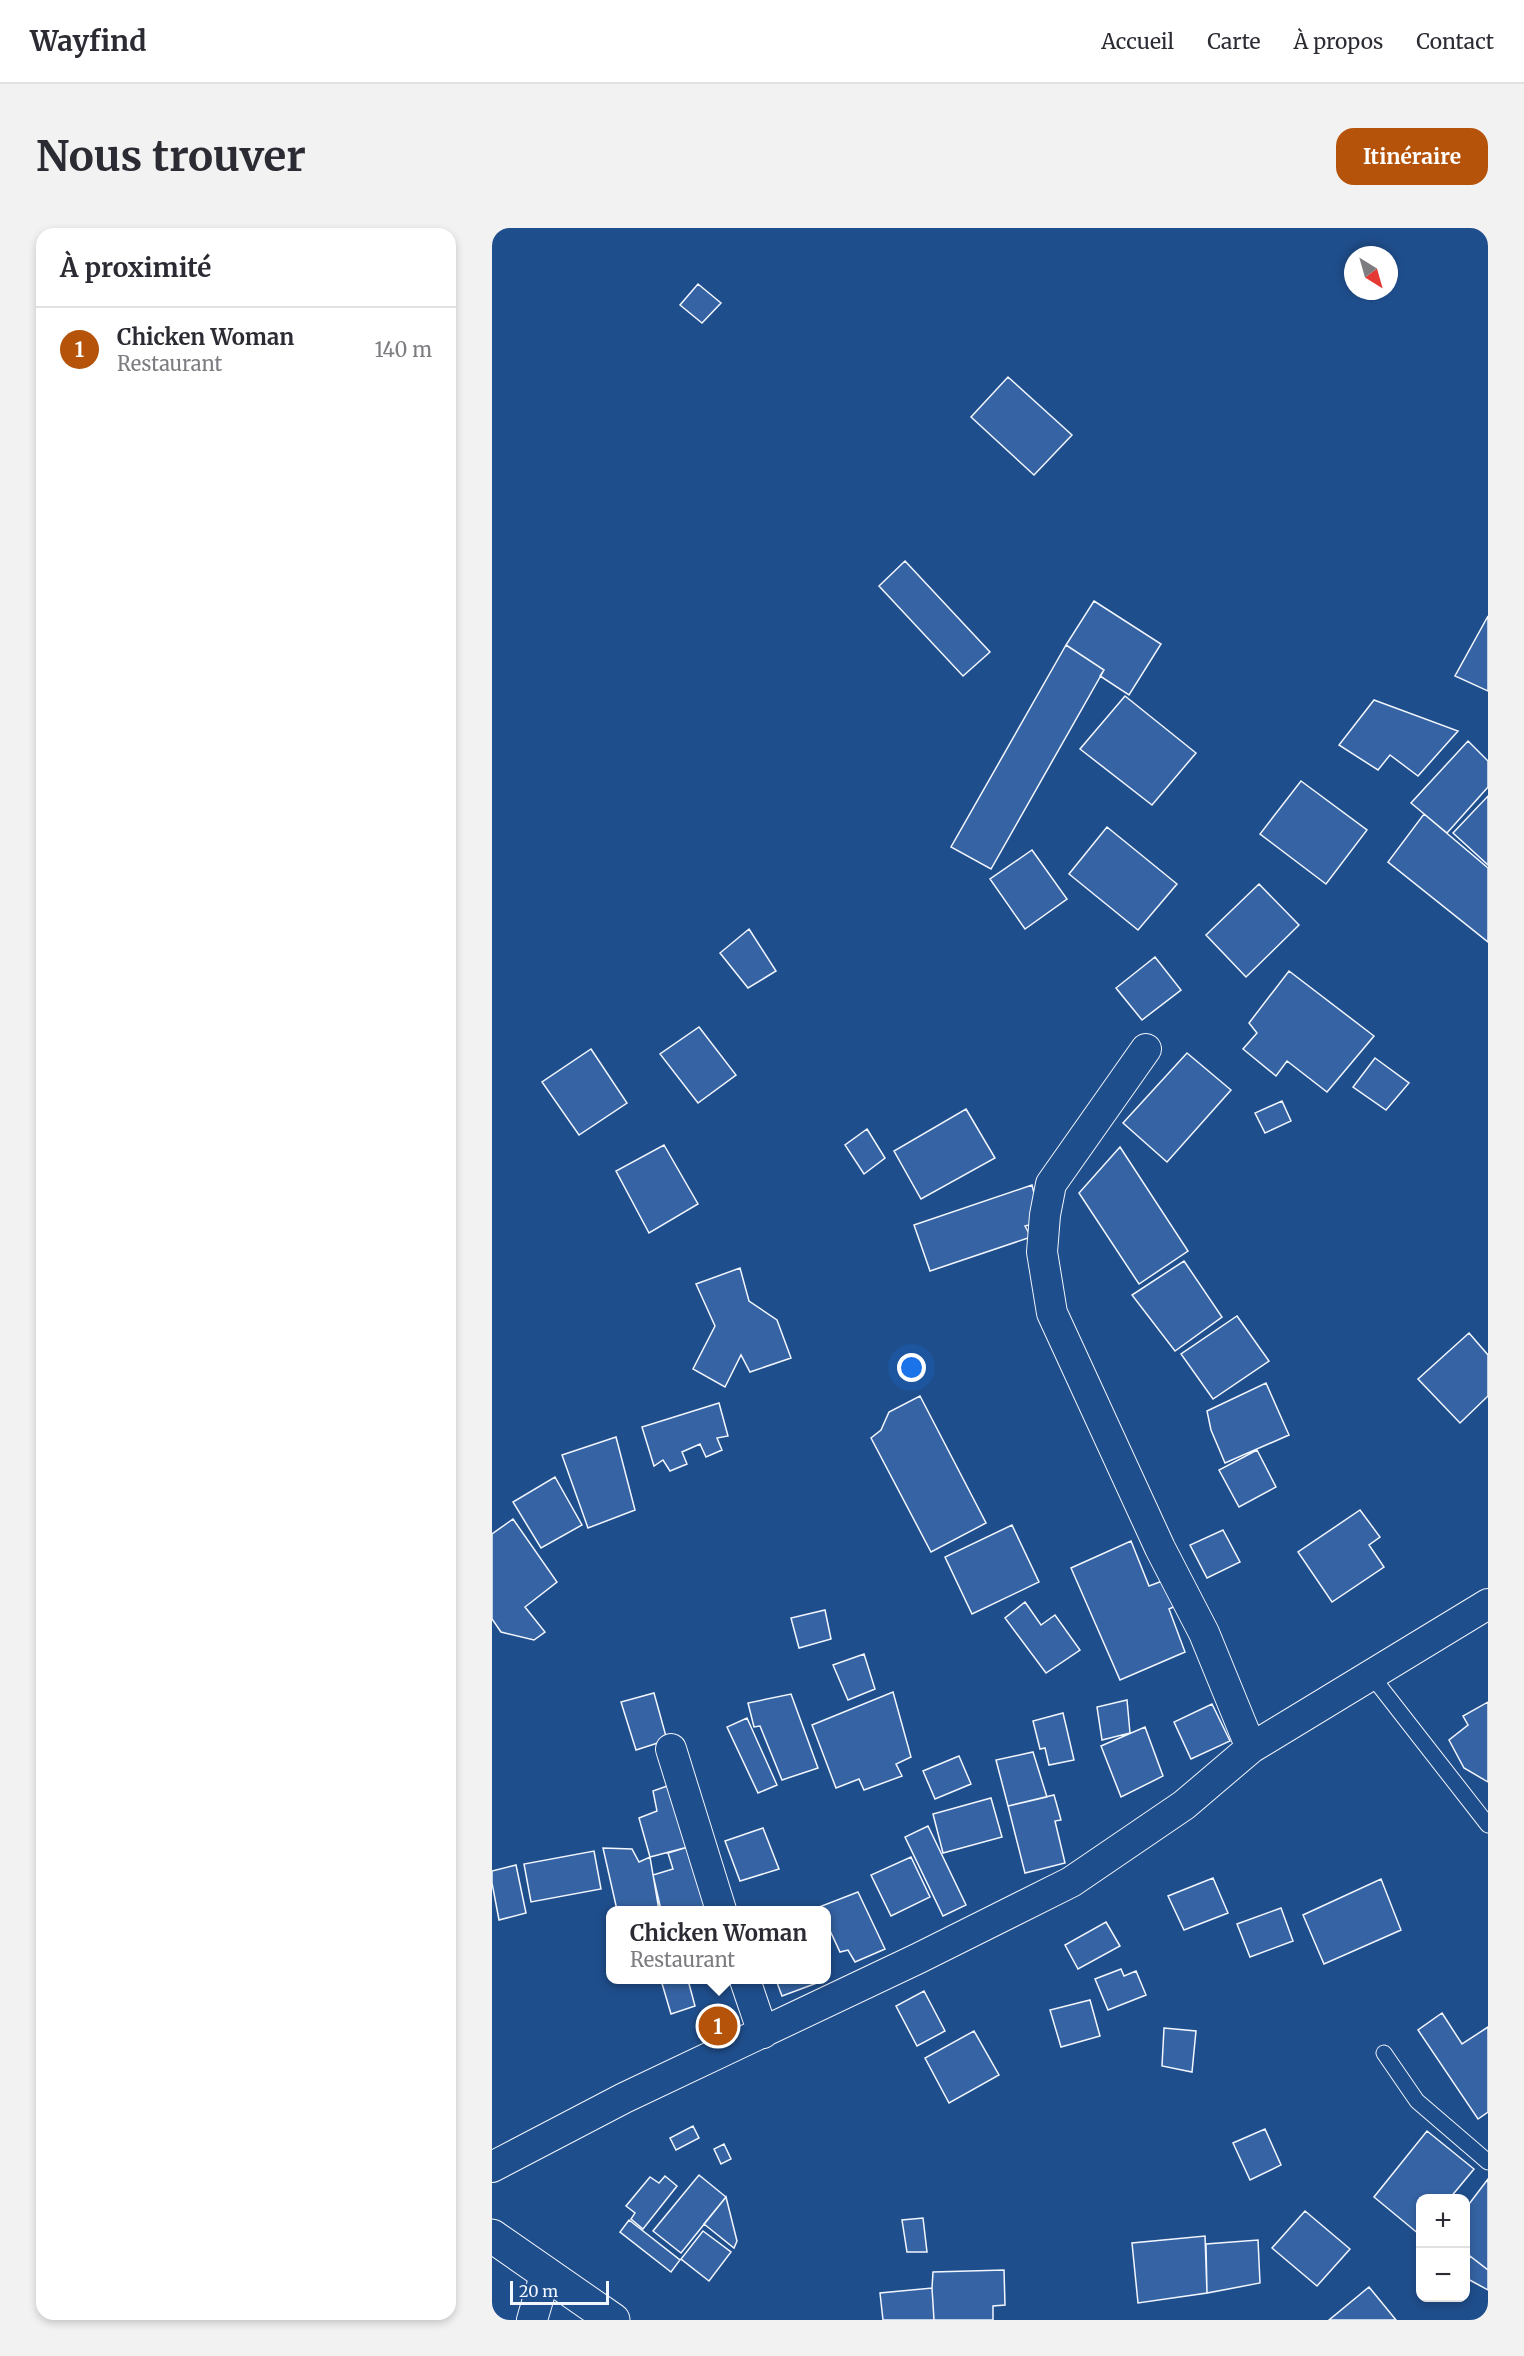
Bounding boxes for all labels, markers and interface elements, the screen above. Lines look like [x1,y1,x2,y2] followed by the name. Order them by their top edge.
[30,23,146,59] text: Wayfind
[1101,28,1174,55] text: Accueil
[1207,28,1261,55] text: Carte
[1294,28,1383,55] text: À propos
[1416,28,1494,55] text: Contact
[1336,128,1488,185] button: Itinéraire
[36,130,306,182] text: Nous trouver
[1344,246,1398,300] north arrow
[60,251,211,284] text: À proximité
[117,323,294,351] text: Chicken Woman
[75,337,84,362] text: 1
[375,337,432,362] text: 140 m
[117,351,222,376] text: Restaurant
[897,1353,926,1382] your location
[606,1906,831,1984] popup
[630,1919,807,1947] text: Chicken Woman
[630,1947,735,1972] text: Restaurant
[698,2004,738,2048] pin: 1
[1416,2194,1470,2302] map controls
[1416,2194,1470,2248] button: +
[1416,2248,1470,2302] button: −
[510,2278,609,2306] scale bar
[519,2281,558,2301] text: 20 m

